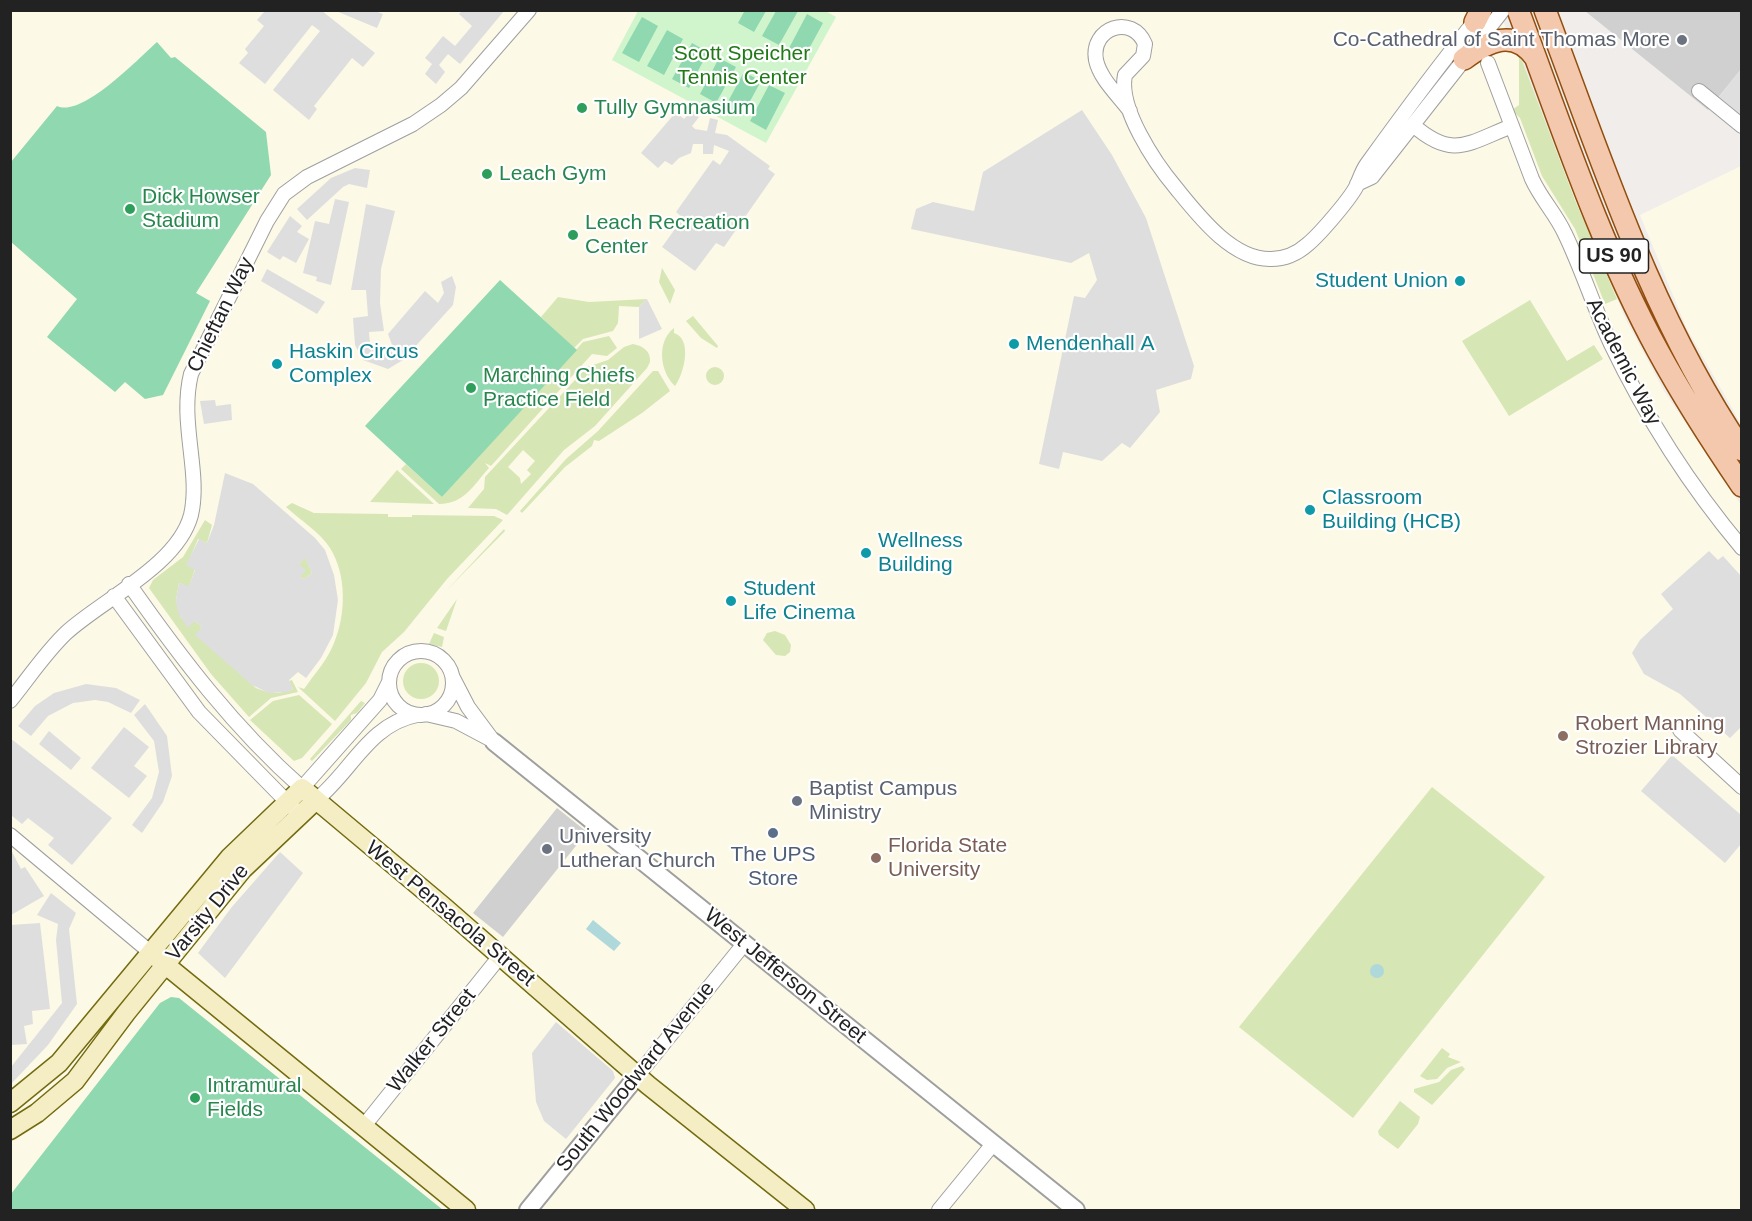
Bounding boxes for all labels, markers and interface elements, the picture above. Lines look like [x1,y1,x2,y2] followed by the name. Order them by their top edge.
[1333,27,1670,53] place label: Co-Cathedral of Saint Thomas More
[1675,33,1689,47] marker: Co-Cathedral of Saint Thomas More
[674,41,810,91] park label: Scott Speicher Tennis Center
[594,95,755,121] place label: Tully Gymnasium
[575,101,589,115] marker: Tully Gymnasium
[499,161,606,187] place label: Leach Gym
[480,167,494,181] marker: Leach Gym
[142,184,260,234] place label: Dick Howser Stadium
[123,202,137,216] marker: Dick Howser Stadium
[585,210,750,260] place label: Leach Recreation Center
[566,228,580,242] marker: Leach Recreation Center
[1580,239,1648,273] road number: US 90
[182,253,260,377] street label: Chieftan Way
[1315,268,1448,294] place label: Student Union
[1453,274,1467,288] marker: Student Union
[1580,294,1666,430] street label: Academic Way
[1026,331,1154,357] place label: Mendenhall A
[1007,337,1021,351] marker: Mendenhall A
[289,339,419,389] place label: Haskin Circus Complex
[270,357,284,371] marker: Haskin Circus Complex
[483,363,635,413] place label: Marching Chiefs Practice Field
[464,381,478,395] marker: Marching Chiefs Practice Field
[1322,485,1461,535] place label: Classroom Building (HCB)
[1303,503,1317,517] marker: Classroom Building (HCB)
[878,528,963,578] place label: Wellness Building
[859,546,873,560] marker: Wellness Building
[743,576,855,626] place label: Student Life Cinema
[724,594,738,608] marker: Student Life Cinema
[1575,711,1724,761] place label: Robert Manning Strozier Library
[1556,729,1570,743] marker: Robert Manning Strozier Library
[809,776,957,826] place label: Baptist Campus Ministry
[790,794,804,808] marker: Baptist Campus Ministry
[559,824,715,874] place label: University Lutheran Church
[766,826,780,840] marker: The UPS Store
[888,833,1007,883] place label: Florida State University
[360,836,540,992] street label: West Pensacola Street
[540,842,554,856] marker: University Lutheran Church
[730,842,816,892] place label: The UPS Store
[869,851,883,865] marker: Florida State University
[161,859,255,967] street label: Varsity Drive
[699,903,871,1049] street label: West Jefferson Street
[552,977,720,1177] street label: South Woodward Avenue
[382,984,482,1098] street label: Walker Street
[207,1073,302,1123] place label: Intramural Fields
[188,1091,202,1105] marker: Intramural Fields

